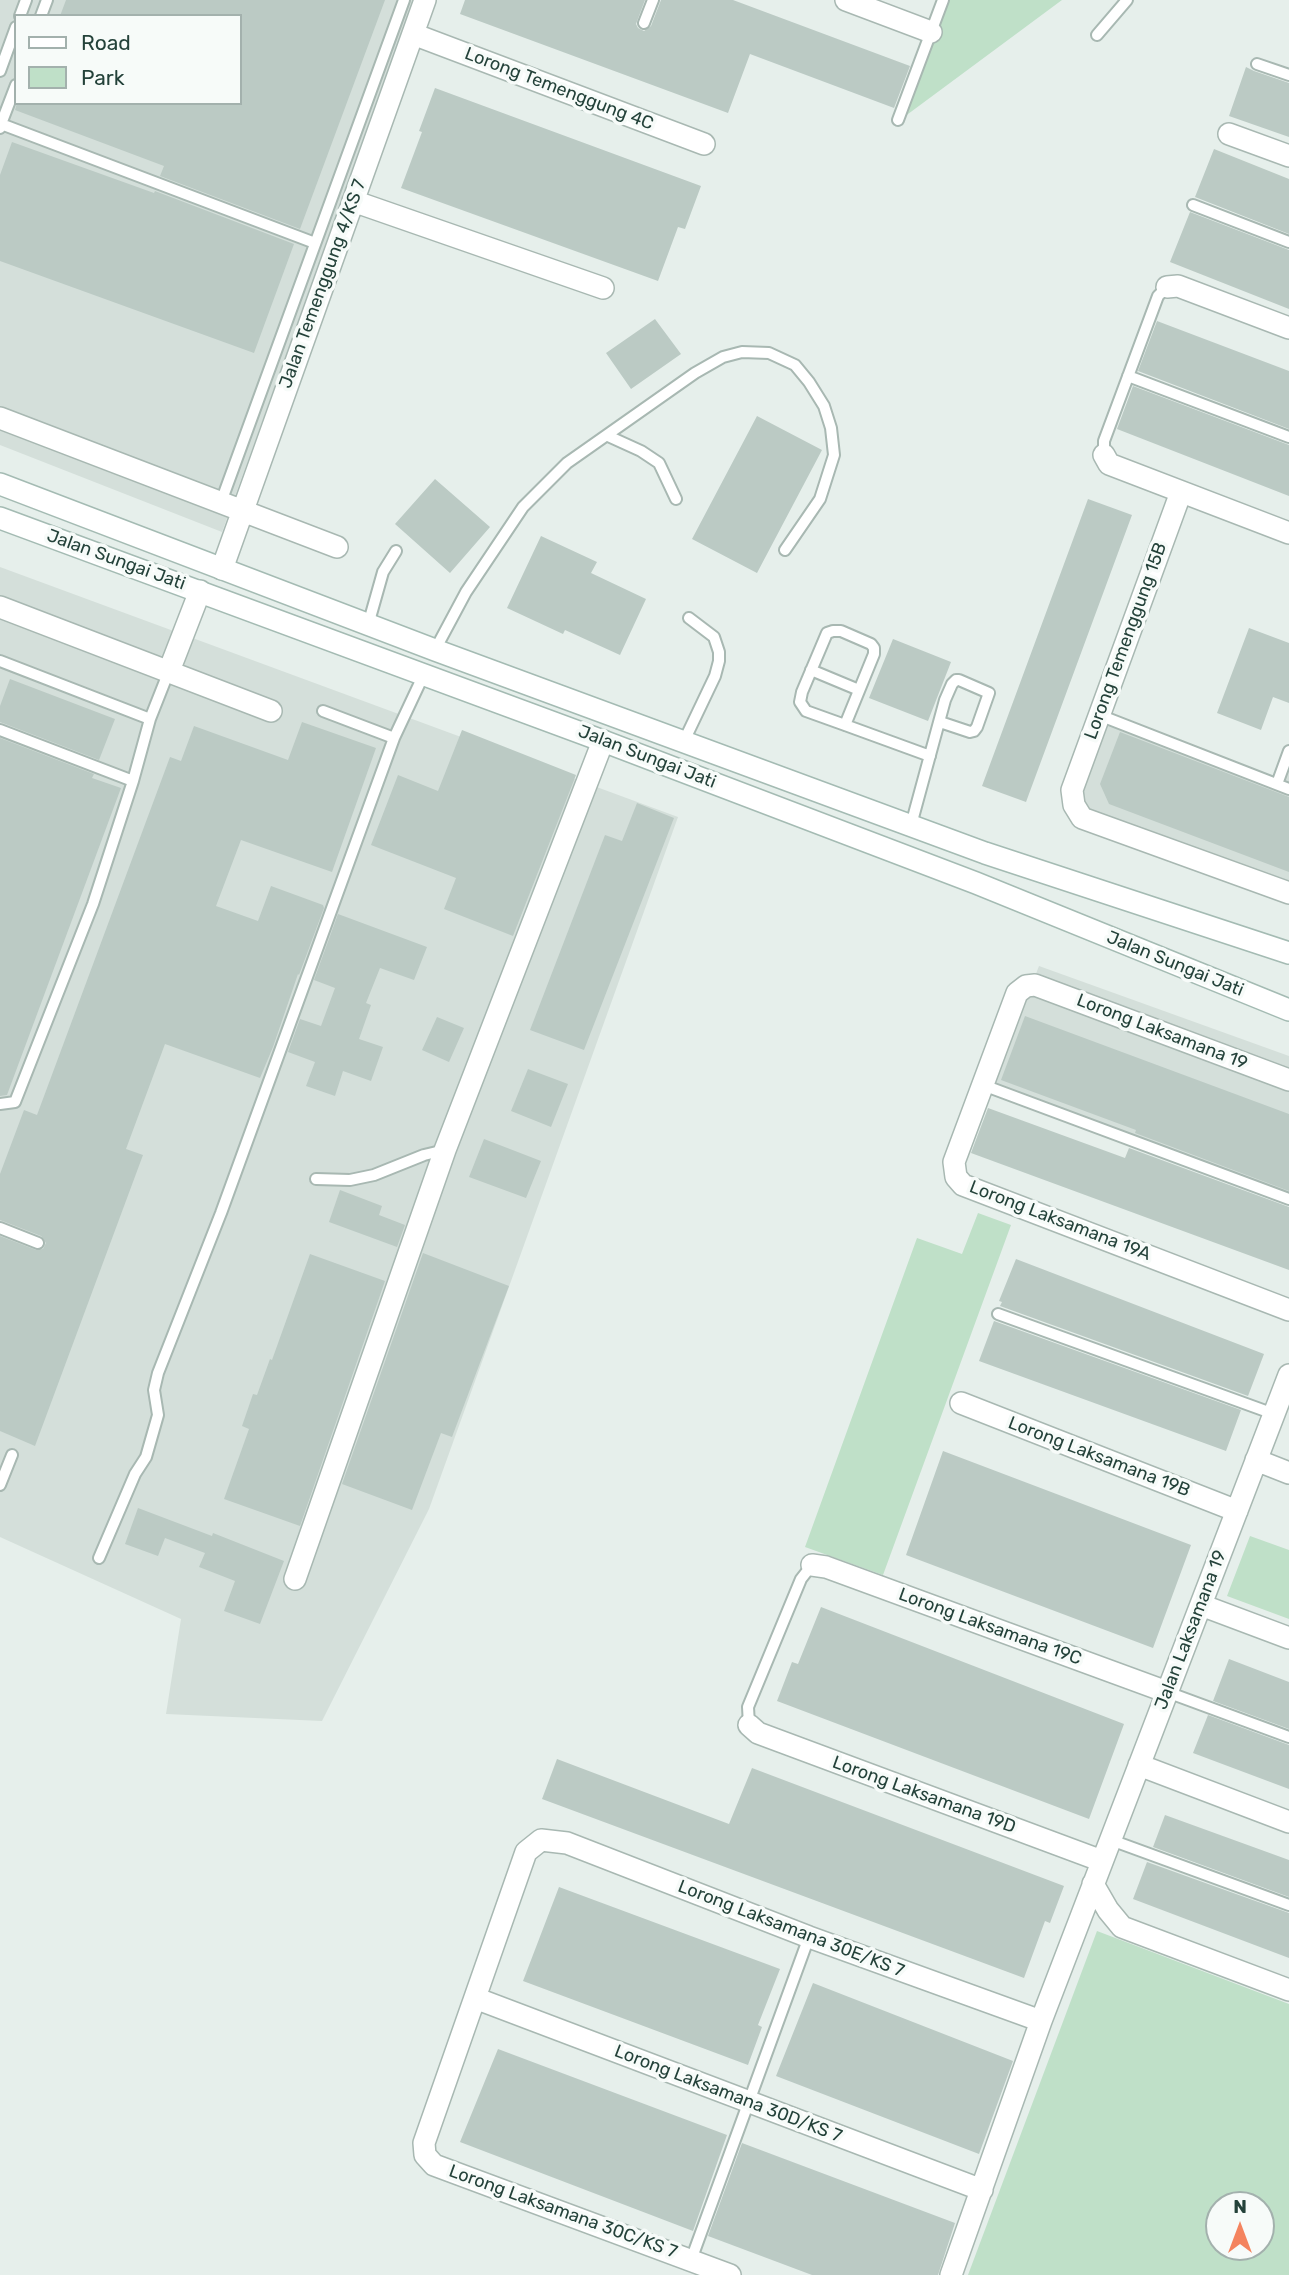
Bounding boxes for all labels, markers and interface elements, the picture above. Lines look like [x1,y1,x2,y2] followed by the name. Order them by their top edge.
[14,14,242,105] legend
[81,30,131,55] text: Road
[461,43,657,135] street label: Lorong Temenggung 4C
[81,65,125,90] text: Park
[275,177,371,391] street label: Jalan Temenggung 4/KS 7
[44,525,188,595] street label: Jalan Sungai Jati
[1080,540,1172,742] street label: Lorong Temenggung 15B
[575,721,719,793] street label: Jalan Sungai Jati
[1103,927,1247,1001] street label: Jalan Sungai Jati
[1074,989,1250,1075] street label: Lorong Laksamana 19
[966,1176,1154,1266] street label: Lorong Laksamana 19A
[1005,1412,1193,1502] street label: Lorong Laksamana 19B
[1151,1547,1231,1713] street label: Jalan Laksamana 19
[896,1584,1084,1670] street label: Lorong Laksamana 19C
[829,1752,1019,1838] street label: Lorong Laksamana 19D
[675,1876,907,1982] street label: Lorong Laksamana 30E/KS 7
[611,2041,845,2147] street label: Lorong Laksamana 30D/KS 7
[446,2161,680,2263] street label: Lorong Laksamana 30C/KS 7
[1205,2191,1275,2261] north arrow
[1233,2195,1247,2218] text: N

